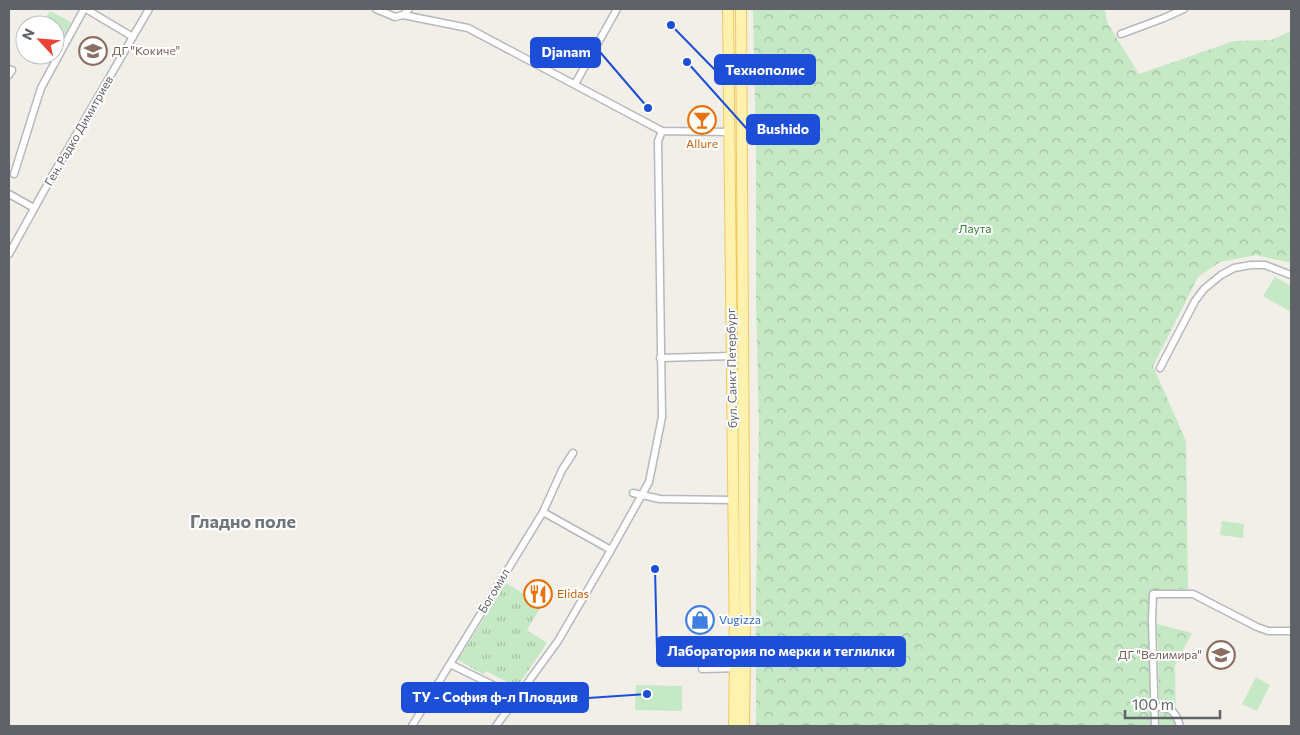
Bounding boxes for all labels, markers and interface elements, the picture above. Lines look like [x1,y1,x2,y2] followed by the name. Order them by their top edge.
[15,15,65,65] north arrow
[18,26,38,43] text: N
[78,36,108,66] school or university icon: ДГ "Кокиче"
[531,38,600,67] callout: Djanam
[112,43,180,57] place label: ДГ "Кокиче"
[541,43,591,60] text: Djanam
[715,55,815,84] callout: Технополис
[725,61,805,78] text: Технополис
[41,73,115,188] street label: Ген. Радко Димитриев
[687,105,717,135] bar icon: Allure
[747,115,819,144] callout: Bushido
[757,120,809,137] text: Bushido
[686,136,718,150] place label: Allure
[958,221,992,235] park label: Лаута
[723,308,739,428] street label: бул. Санкт Петербург
[190,510,296,532] district label: Гладно поле
[474,566,512,615] street label: Богомил
[523,579,553,609] restaurant icon: Elidas
[557,586,589,600] place label: Elidas
[685,605,715,635] shop icon: Vugizza
[719,612,761,626] place label: Vugizza
[657,637,905,666] callout: Лаборатория по мерки и теглилки
[1206,640,1236,670] school or university icon: ДГ "Велимира"
[667,642,895,659] text: Лаборатория по мерки и теглилки
[1118,647,1202,661] place label: ДГ "Велимира"
[402,683,588,712] callout: ТУ - София ф-л Пловдив
[412,688,578,705] text: ТУ - София ф-л Пловдив
[1125,688,1220,720] scale bar
[1132,695,1174,713] text: 100 m

